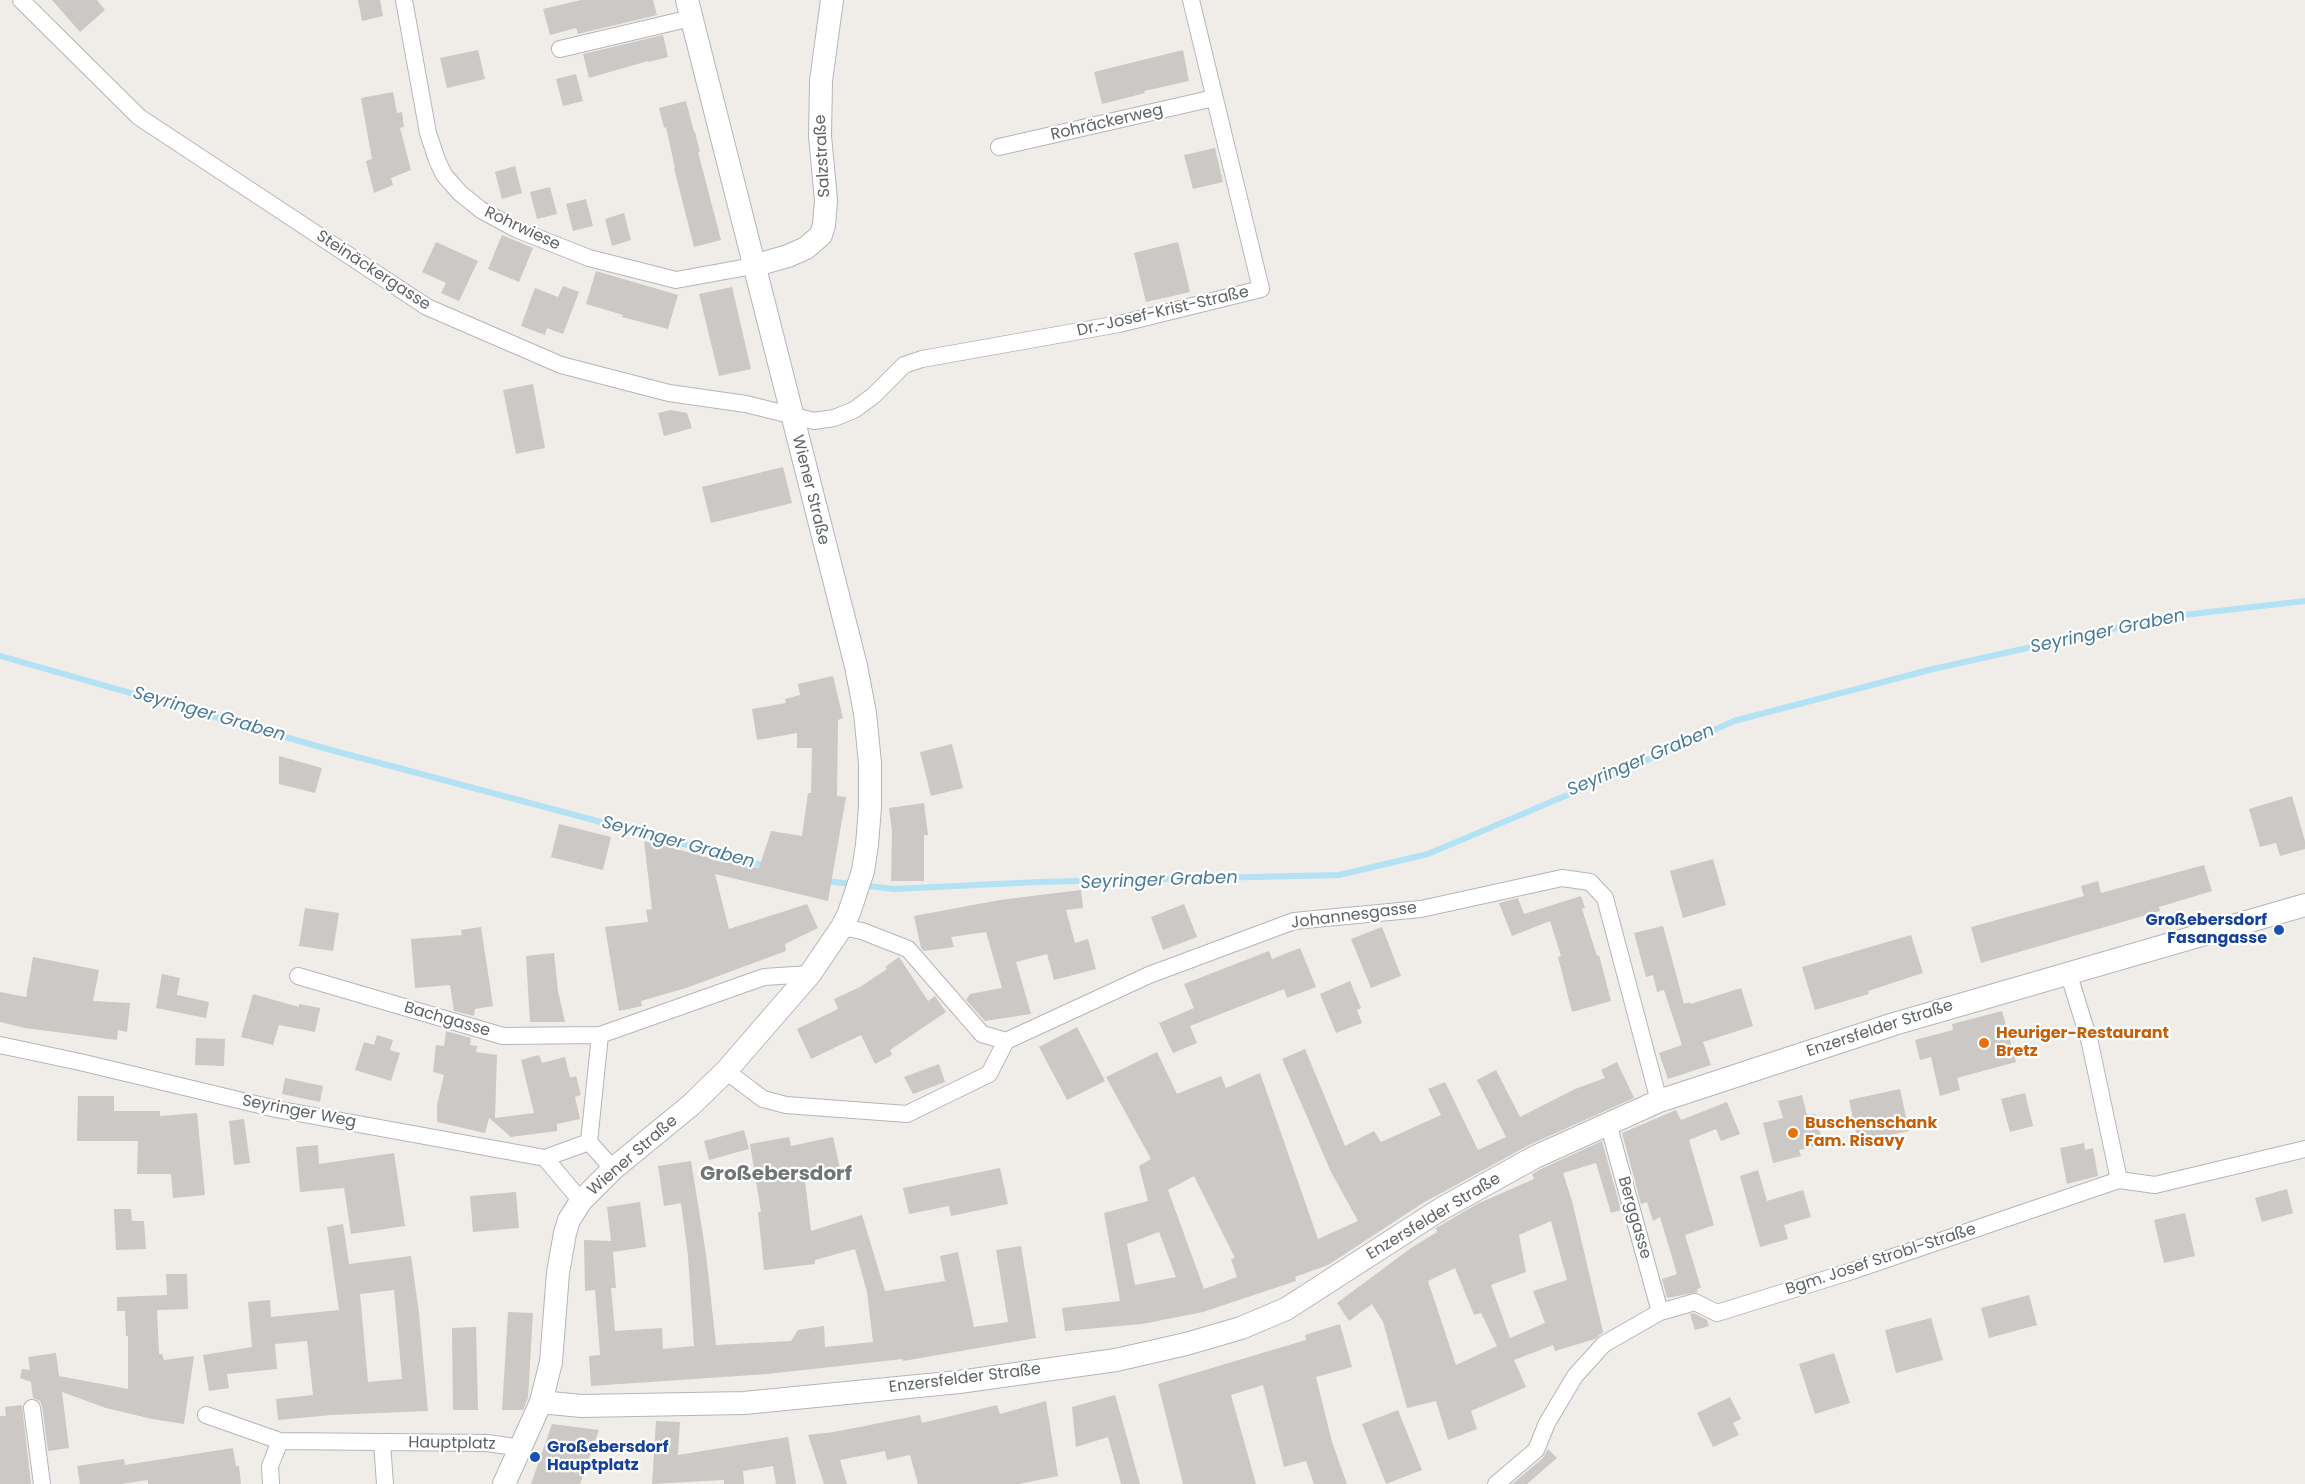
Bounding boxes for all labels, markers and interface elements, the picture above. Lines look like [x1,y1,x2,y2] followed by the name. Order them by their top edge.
[1049,101,1165,145] street label: Rohräckerweg
[811,114,835,198] street label: Salzstraße
[481,203,563,255] street label: Rohrwiese
[312,227,434,315] street label: Steinäckergasse
[1075,283,1251,341] street label: Dr.-Josef-Krist-Straße
[787,433,833,547] street label: Wiener Straße
[2029,605,2187,659] water label: Seyringer Graben
[130,683,288,747] water label: Seyringer Graben
[1564,720,1718,802] water label: Seyringer Graben
[599,812,757,874] water label: Seyringer Graben
[1080,867,1238,895] water label: Seyringer Graben
[1290,899,1418,933] street label: Johannesgasse
[2146,911,2267,949] place label: Großebersdorf Fasangasse
[2272,923,2286,937] marker: Großebersdorf Fasangasse
[1804,996,1956,1062] street label: Enzersfelder Straße
[402,999,492,1041] street label: Bachgasse
[1996,1024,2169,1062] place label: Heuriger-Restaurant Bretz
[1977,1036,1991,1050] marker: Heuriger-Restaurant Bretz
[240,1092,358,1132] street label: Seyringer Weg
[584,1112,682,1200] street label: Wiener Straße
[1805,1114,1937,1152] place label: Buschenschank Fam. Risavy
[1786,1126,1800,1140] marker: Buschenschank Fam. Risavy
[700,1163,852,1187] district label: Großebersdorf
[1364,1169,1504,1265] street label: Enzersfelder Straße
[1613,1175,1655,1261] street label: Berggasse
[1783,1220,1979,1300] street label: Bgm. Josef Strobl-Straße
[888,1360,1042,1398] street label: Enzersfelder Straße
[408,1434,496,1454] street label: Hauptplatz
[547,1438,668,1476] place label: Großebersdorf Hauptplatz
[528,1450,542,1464] marker: Großebersdorf Hauptplatz

